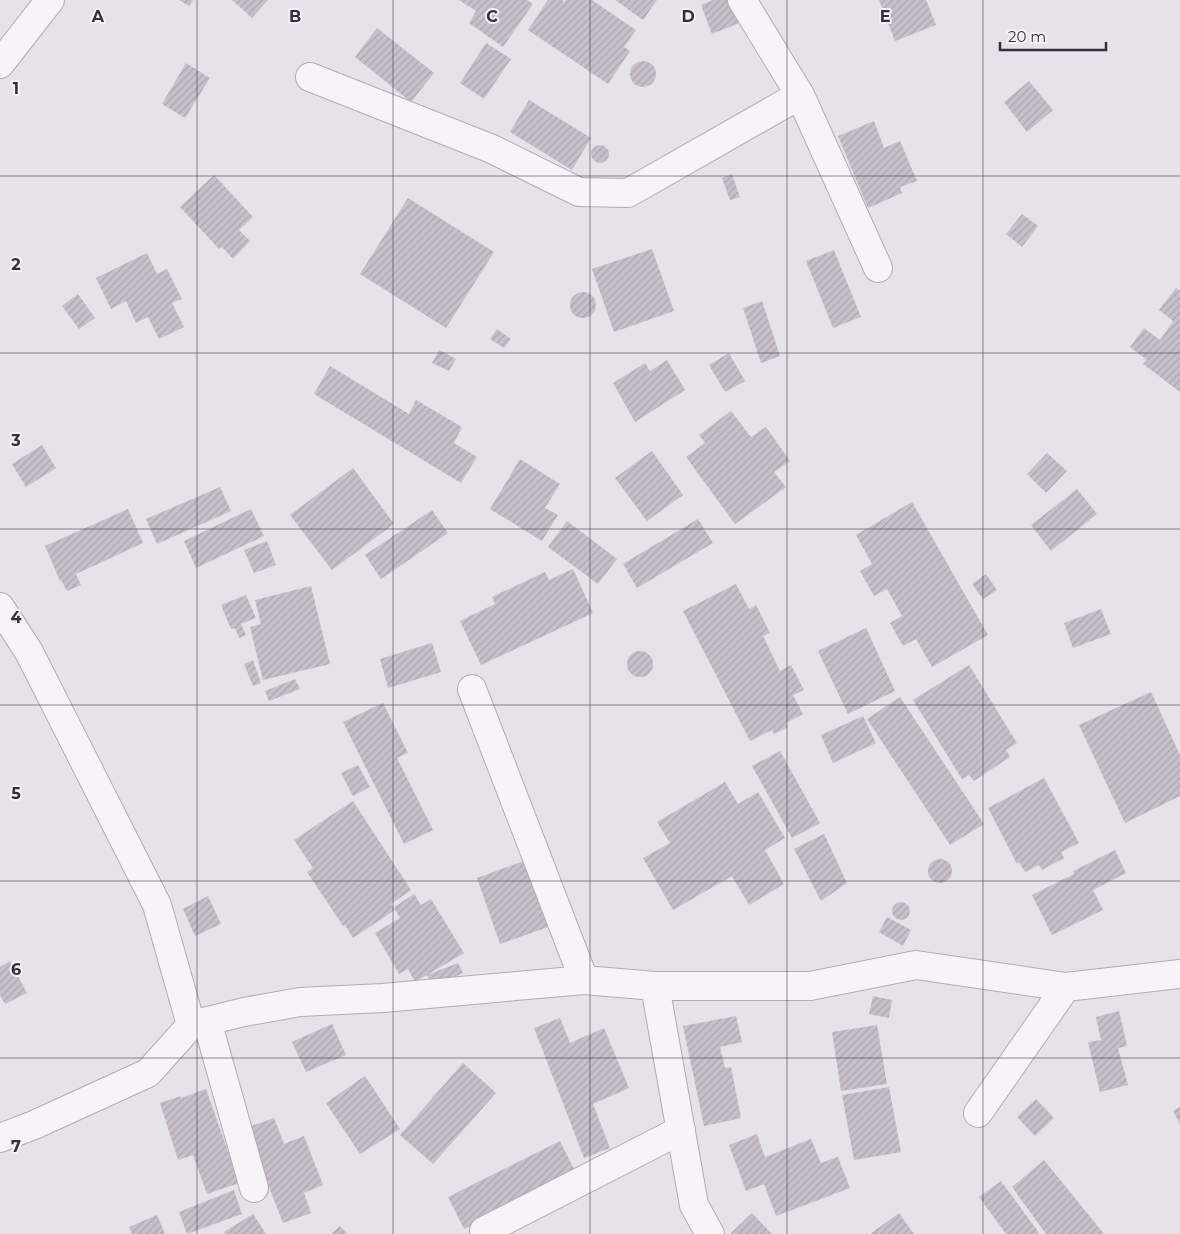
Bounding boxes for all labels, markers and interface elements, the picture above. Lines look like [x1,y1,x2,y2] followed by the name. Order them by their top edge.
[91,7,105,26] text: A
[289,7,301,26] text: B
[486,7,498,26] text: C
[681,7,695,26] text: D
[880,7,890,26] text: E
[1000,20,1106,52] scale bar
[1008,27,1046,46] text: 20 m
[13,79,19,98] text: 1
[11,255,21,274] text: 2
[10,431,21,450] text: 3
[10,608,22,627] text: 4
[11,784,21,803] text: 5
[11,960,21,979] text: 6
[11,1137,21,1156] text: 7

